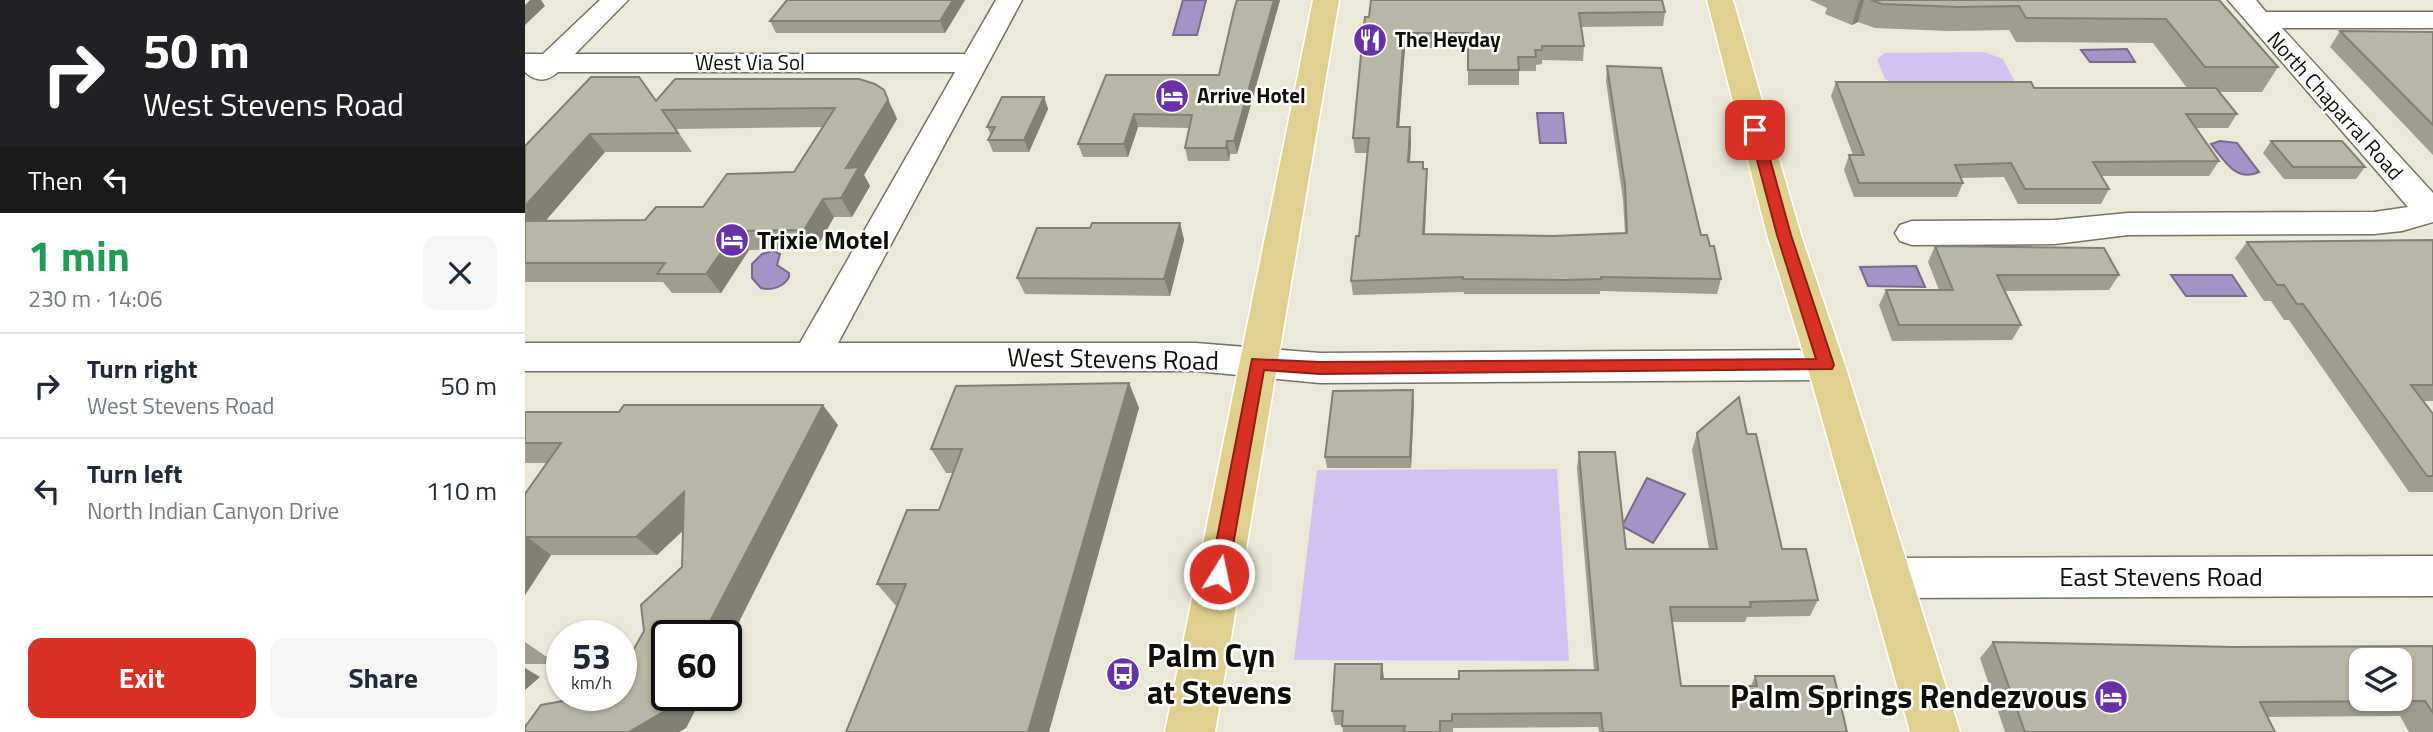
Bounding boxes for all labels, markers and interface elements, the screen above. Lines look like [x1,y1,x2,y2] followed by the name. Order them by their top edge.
[143,12,250,87] text: 50 m
[1351,21,1389,59] restaurant icon: The Heyday
[1395,23,1501,55] place label: The Heyday
[2260,24,2411,187] street label: North Chaparral Road
[28,28,119,119] icon: right
[695,46,805,78] street label: West Via Sol
[1153,77,1191,115] hotel icon: Arrive Hotel
[1197,79,1306,111] place label: Arrive Hotel
[143,80,404,128] text: West Stevens Road
[1725,100,1785,160] pin
[1736,111,1774,149] icon: arrive
[28,161,83,200] text: Then
[97,161,135,199] icon: left
[757,220,889,259] place label: Trixie Motel
[713,221,751,259] hotel icon: Trixie Motel
[28,223,130,287] text: 1 min
[423,236,497,310] button: close
[28,281,163,316] text: 230 m · 14:06
[1007,337,1219,380] street label: West Stevens Road
[87,349,198,388] text: Turn right
[440,366,497,405] text: 50 m
[28,367,66,405] icon: right
[87,388,275,423] text: West Stevens Road
[87,454,182,493] text: Turn left
[426,471,497,510] text: 110 m
[28,472,66,510] icon: left
[87,493,339,528] text: North Indian Canyon Drive
[1182,537,1256,611] position arrow
[2059,557,2263,596] street label: East Stevens Road
[651,620,742,711] speed limit sign: 60
[572,629,611,683] text: 53
[1147,631,1292,716] place label: Palm Cyn at Stevens
[28,638,256,718] button: Exit
[270,638,497,718] button: Share
[2349,648,2412,711] map controls
[2349,648,2412,711] button: layers
[1104,655,1142,693] bus stop icon: Palm Cyn at Stevens
[571,669,612,696] text: km/h
[1730,672,2087,720] place label: Palm Springs Rendezvous
[2092,678,2130,716] hotel icon: Palm Springs Rendezvous

